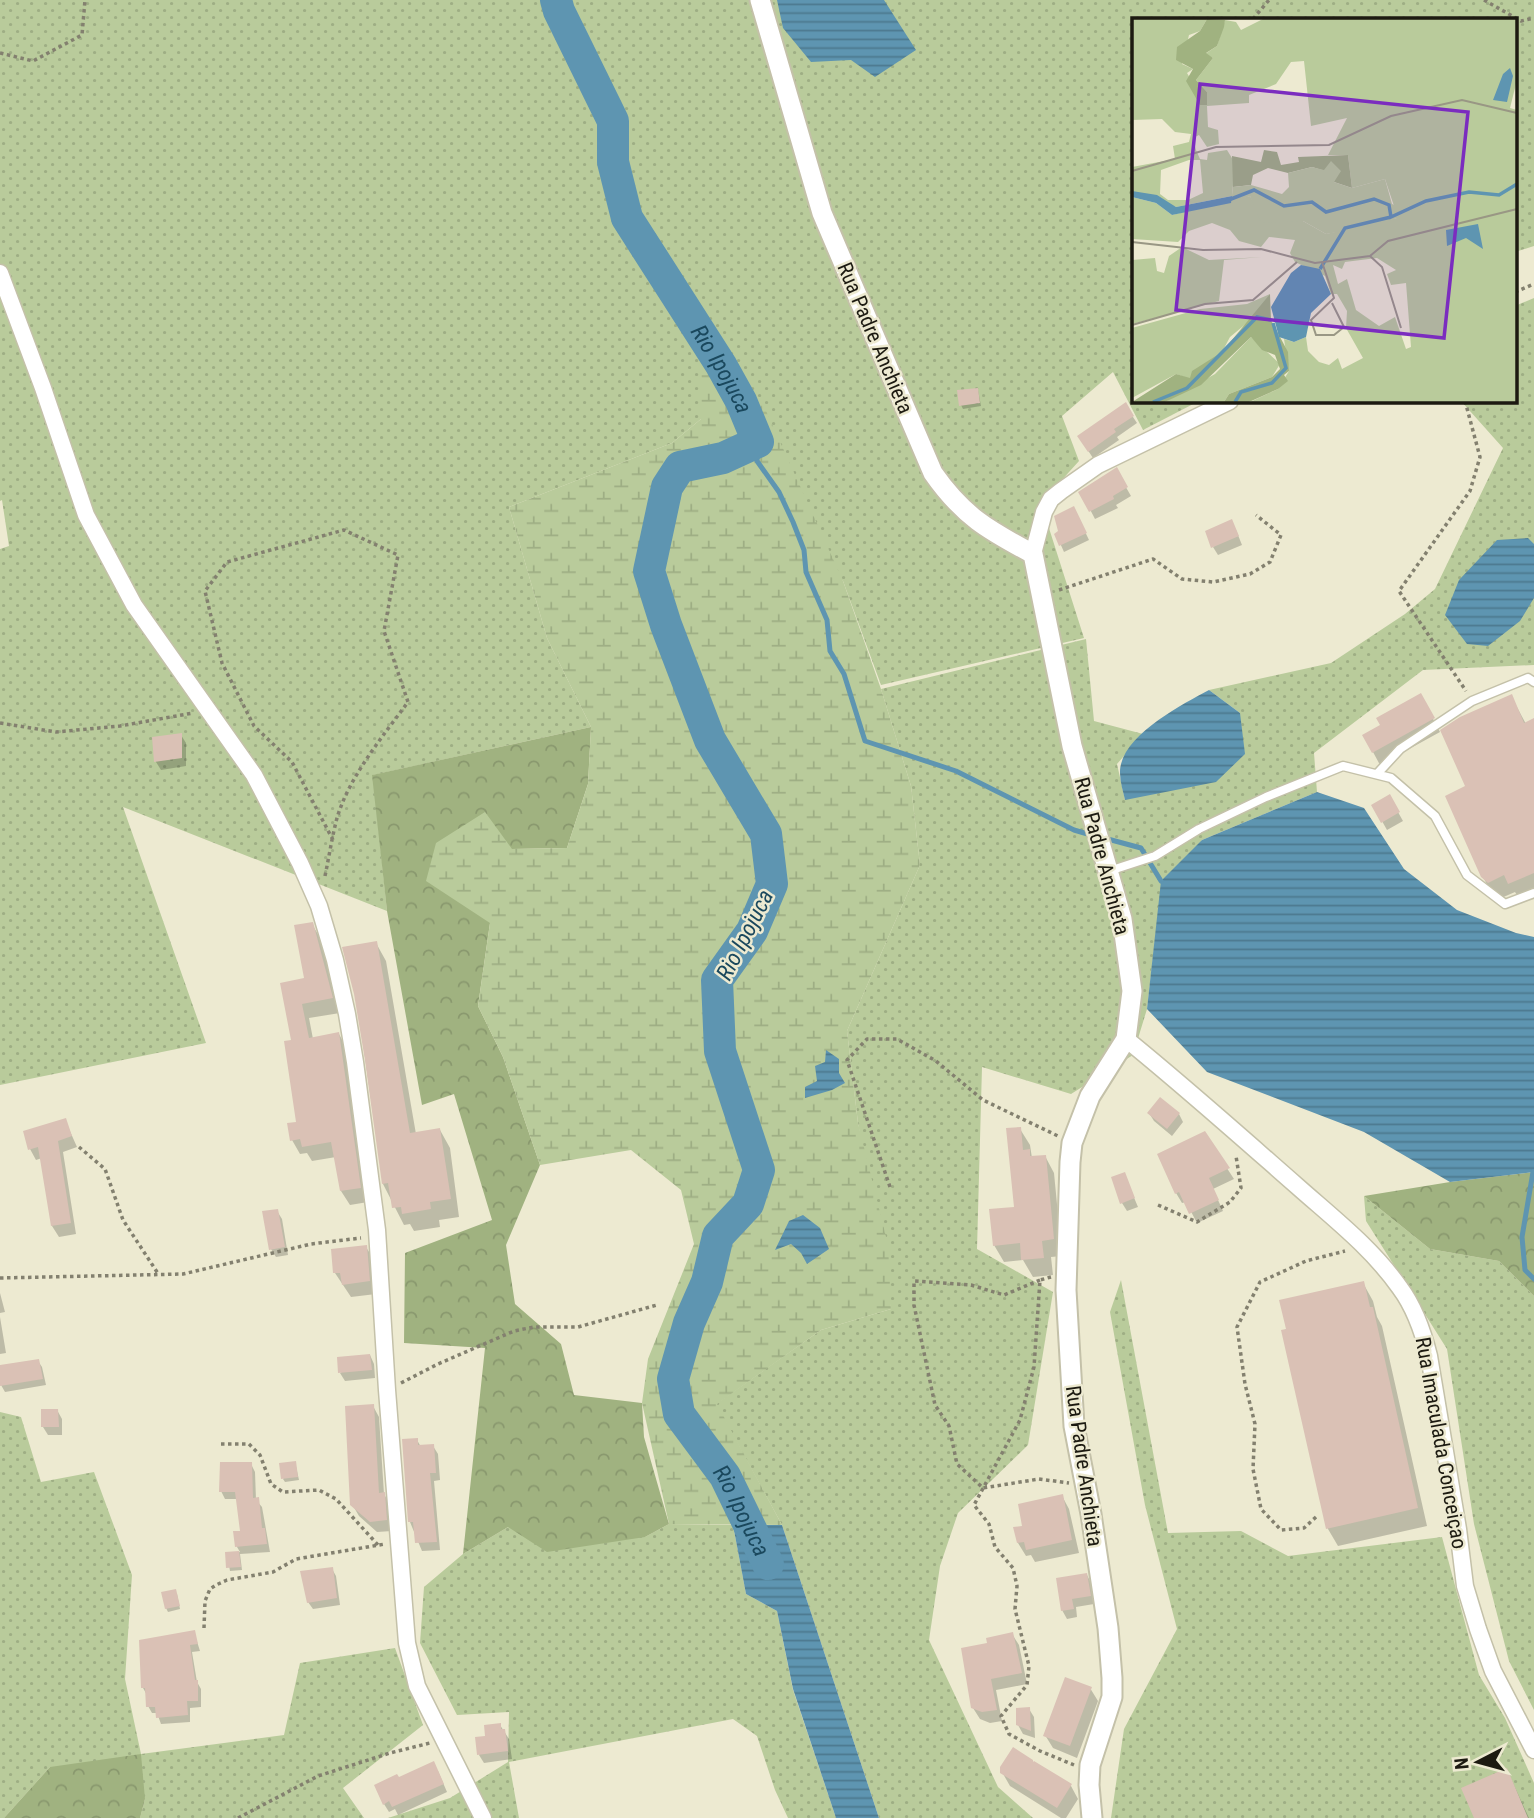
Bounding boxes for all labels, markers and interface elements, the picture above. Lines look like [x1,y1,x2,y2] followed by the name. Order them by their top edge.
[1132,18,1516,402] inset map
[832,259,918,417] street label: Rua Padre Anchieta
[685,320,758,417] water label: Rio Ipojuca
[1069,775,1135,937] street label: Rua Padre Anchieta
[711,885,779,985] water label: Rio Ipojuca
[1411,1335,1471,1551] street label: Rua Imaculada Conceiçao
[1061,1384,1107,1548] street label: Rua Padre Anchieta
[708,1459,775,1560] water label: Rio Ipojuca
[1443,1727,1513,1797] north arrow
[1450,1757,1474,1771] text: N

